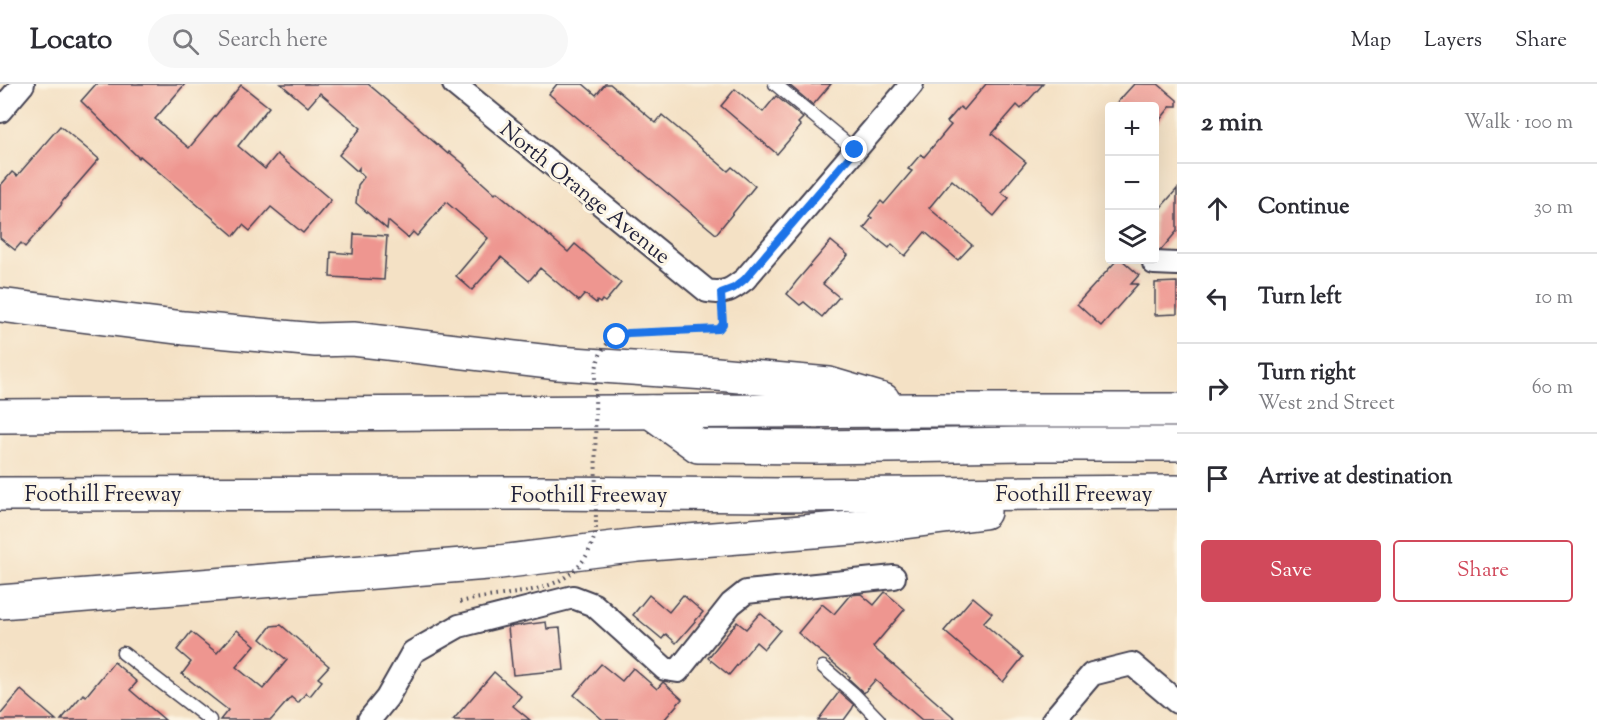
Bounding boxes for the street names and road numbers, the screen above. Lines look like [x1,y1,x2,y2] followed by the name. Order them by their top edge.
[492,115,676,273] street label: North Orange Avenue
[25,480,182,512] street label: Foothill Freeway
[996,480,1153,512] street label: Foothill Freeway
[511,481,668,513] street label: Foothill Freeway

